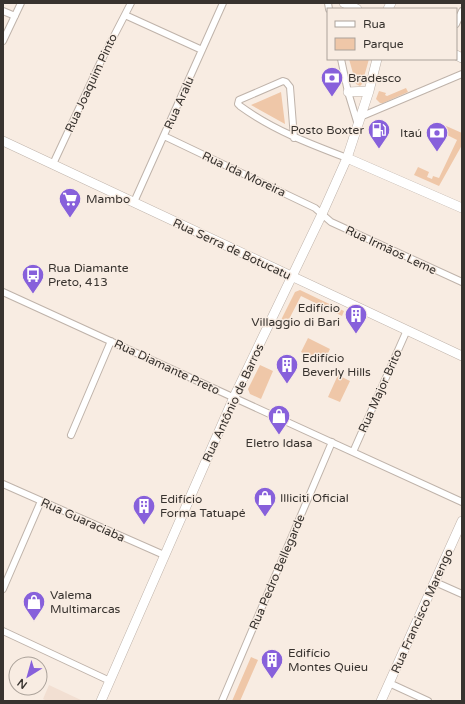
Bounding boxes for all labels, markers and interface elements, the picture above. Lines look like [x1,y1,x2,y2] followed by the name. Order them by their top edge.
[327,8,457,60] legend
[363,17,386,31] text: Rua
[62,31,120,135] street label: Rua Joaquim Pinto
[363,37,404,51] text: Parque
[319,65,345,98] bank icon: Bradesco
[348,71,401,85] place label: Bradesco
[161,74,197,132] street label: Rua Aralu
[366,117,392,150] fuel station icon: Posto Boxter
[424,120,450,153] bank icon: Itaú
[290,123,364,137] place label: Posto Boxter
[400,126,422,140] place label: Itaú
[200,148,288,200] street label: Rua Ida Moreira
[57,186,83,219] supermarket icon: Mambo
[86,192,130,206] place label: Mambo
[171,215,293,283] street label: Rua Serra de Botucatu
[343,223,439,277] street label: Rua Irmãos Leme
[48,261,129,289] place label: Rua Diamante Preto, 413
[20,262,46,295] bus stop icon: Rua Diamante Preto, 413
[251,301,340,329] place label: Edifício Villaggio di Bari
[343,302,369,335] building icon: Edifício Villaggio di Bari
[112,336,222,398] street label: Rua Diamante Preto
[199,341,267,464] street label: Rua Antônio de Barros
[355,347,405,435] street label: Rua Major Brito
[302,351,371,379] place label: Edifício Beverly Hills
[274,352,300,385] building icon: Edifício Beverly Hills
[266,403,292,436] shop icon: Eletro Idasa
[246,436,312,450] place label: Eletro Idasa
[252,485,278,518] shop icon: Illiciti Oficial
[280,491,349,505] place label: Illiciti Oficial
[160,492,246,520] place label: Edifício Forma Tatuapé
[131,493,157,526] building icon: Edifício Forma Tatuapé
[39,495,127,545] street label: Rua Guaraciaba
[246,512,308,632] street label: Rua Pedro Bellegarde
[388,547,456,675] street label: Rua Francisco Marengo
[50,588,121,616] place label: Valema Multimarcas
[21,589,47,622] shop icon: Valema Multimarcas
[288,646,368,674] place label: Edifício Montes Quieu
[259,647,285,680] building icon: Edifício Montes Quieu
[8,656,48,696] north arrow
[15,676,30,691] text: N

